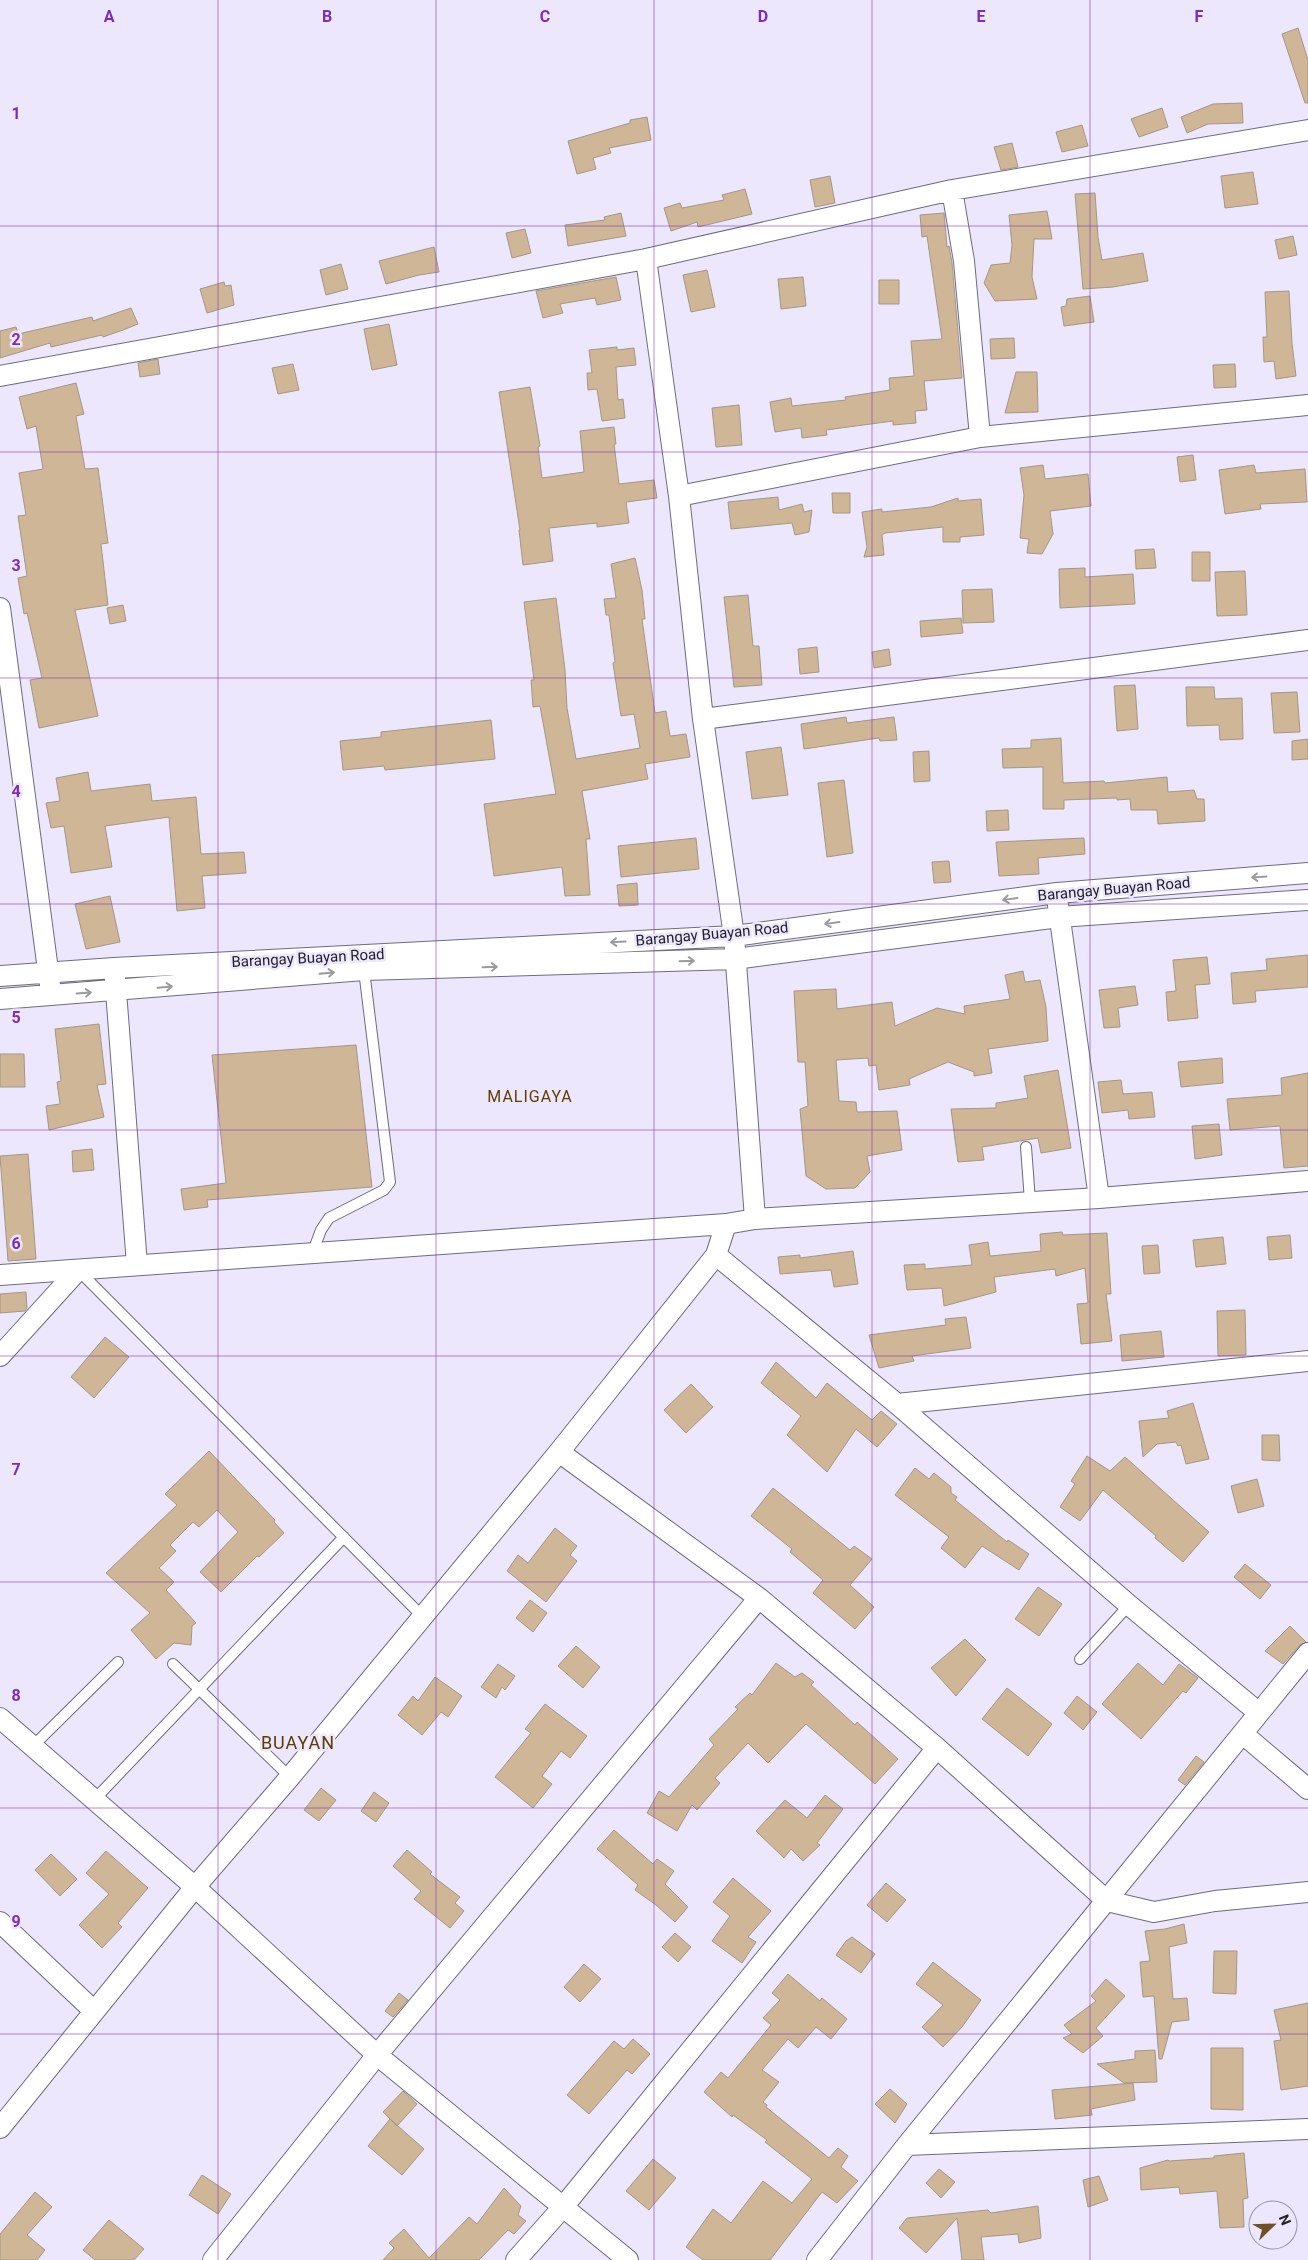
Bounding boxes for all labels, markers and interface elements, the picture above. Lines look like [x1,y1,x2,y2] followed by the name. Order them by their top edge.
[104,7,115,26] text: A
[322,7,332,26] text: B
[540,7,550,26] text: C
[758,7,768,26] text: D
[977,7,986,26] text: E
[1195,7,1204,26] text: F
[11,104,21,123] text: 1
[11,330,21,349] text: 2
[11,556,21,575] text: 3
[11,782,21,801] text: 4
[1252,872,1268,882] one-way arrow
[1037,873,1191,905] street label: Barangay Buayan Road
[1003,894,1019,904] one-way arrow
[635,918,789,950] street label: Barangay Buayan Road
[824,918,840,928] one-way arrow
[610,937,626,946] one-way arrow
[231,945,385,971] street label: Barangay Buayan Road
[679,956,695,965] one-way arrow
[481,962,497,971] one-way arrow
[319,969,335,978] one-way arrow
[157,982,173,992] one-way arrow
[75,989,91,998] one-way arrow
[11,1008,21,1027] text: 5
[487,1087,573,1106] district label: MALIGAYA
[11,1234,21,1253] text: 6
[11,1460,21,1479] text: 7
[11,1686,21,1705] text: 8
[261,1732,335,1753] district label: BUAYAN
[11,1912,21,1931] text: 9
[1248,2200,1298,2250] north arrow
[1276,2212,1294,2228] text: N

